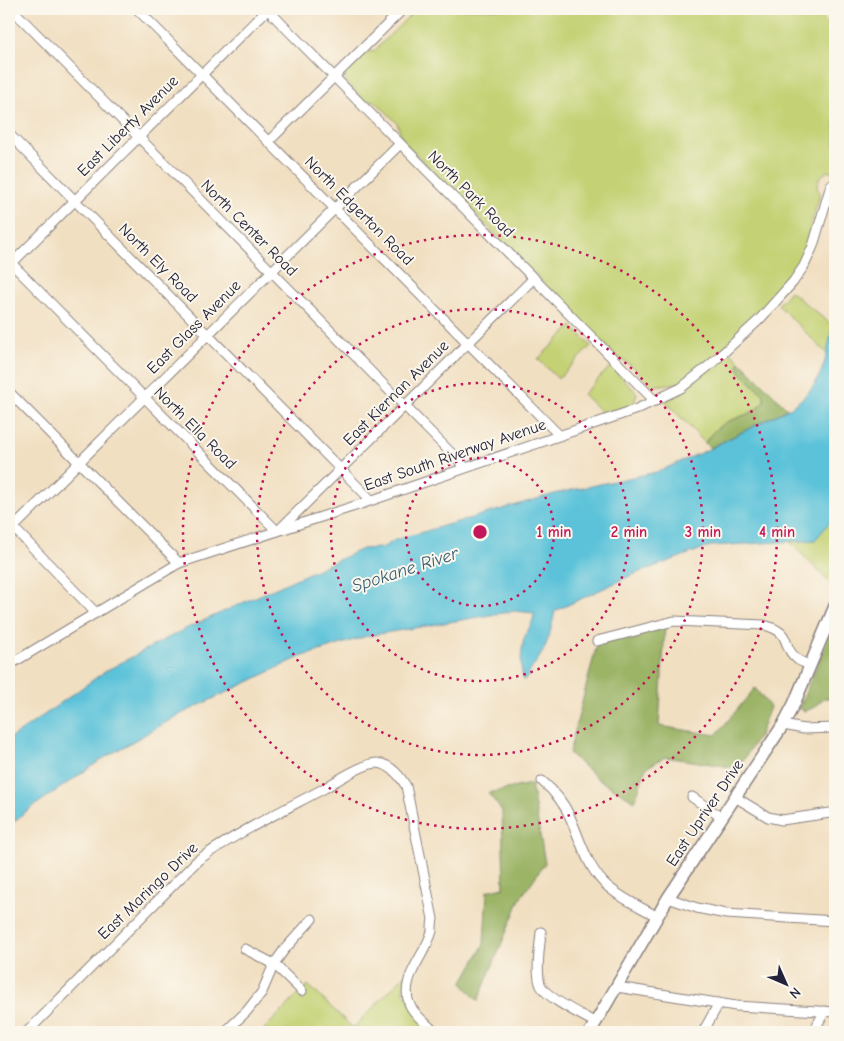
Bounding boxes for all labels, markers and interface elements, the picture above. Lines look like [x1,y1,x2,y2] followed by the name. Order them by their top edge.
[74,72,182,180] street label: East Liberty Avenue
[424,147,518,241] street label: North Park Road
[301,153,417,269] street label: North Edgerton Road
[197,176,301,280] street label: North Center Road
[115,220,201,306] street label: North Ely Road
[143,276,245,378] street label: East Glass Avenue
[340,337,452,449] street label: East Kiernan Avenue
[150,383,240,473] street label: North Ella Road
[362,415,548,495] street label: East South Riverway Avenue
[471,523,489,541] centre of rings
[537,523,571,541] text: 1 min
[611,523,647,541] text: 2 min
[685,523,721,541] text: 3 min
[759,523,795,541] text: 4 min
[349,543,462,597] water label: Spokane River
[663,756,747,870] street label: East Upriver Drive
[94,839,202,943] street label: East Maringo Drive
[762,958,812,1008] north arrow
[786,984,804,1002] text: N

